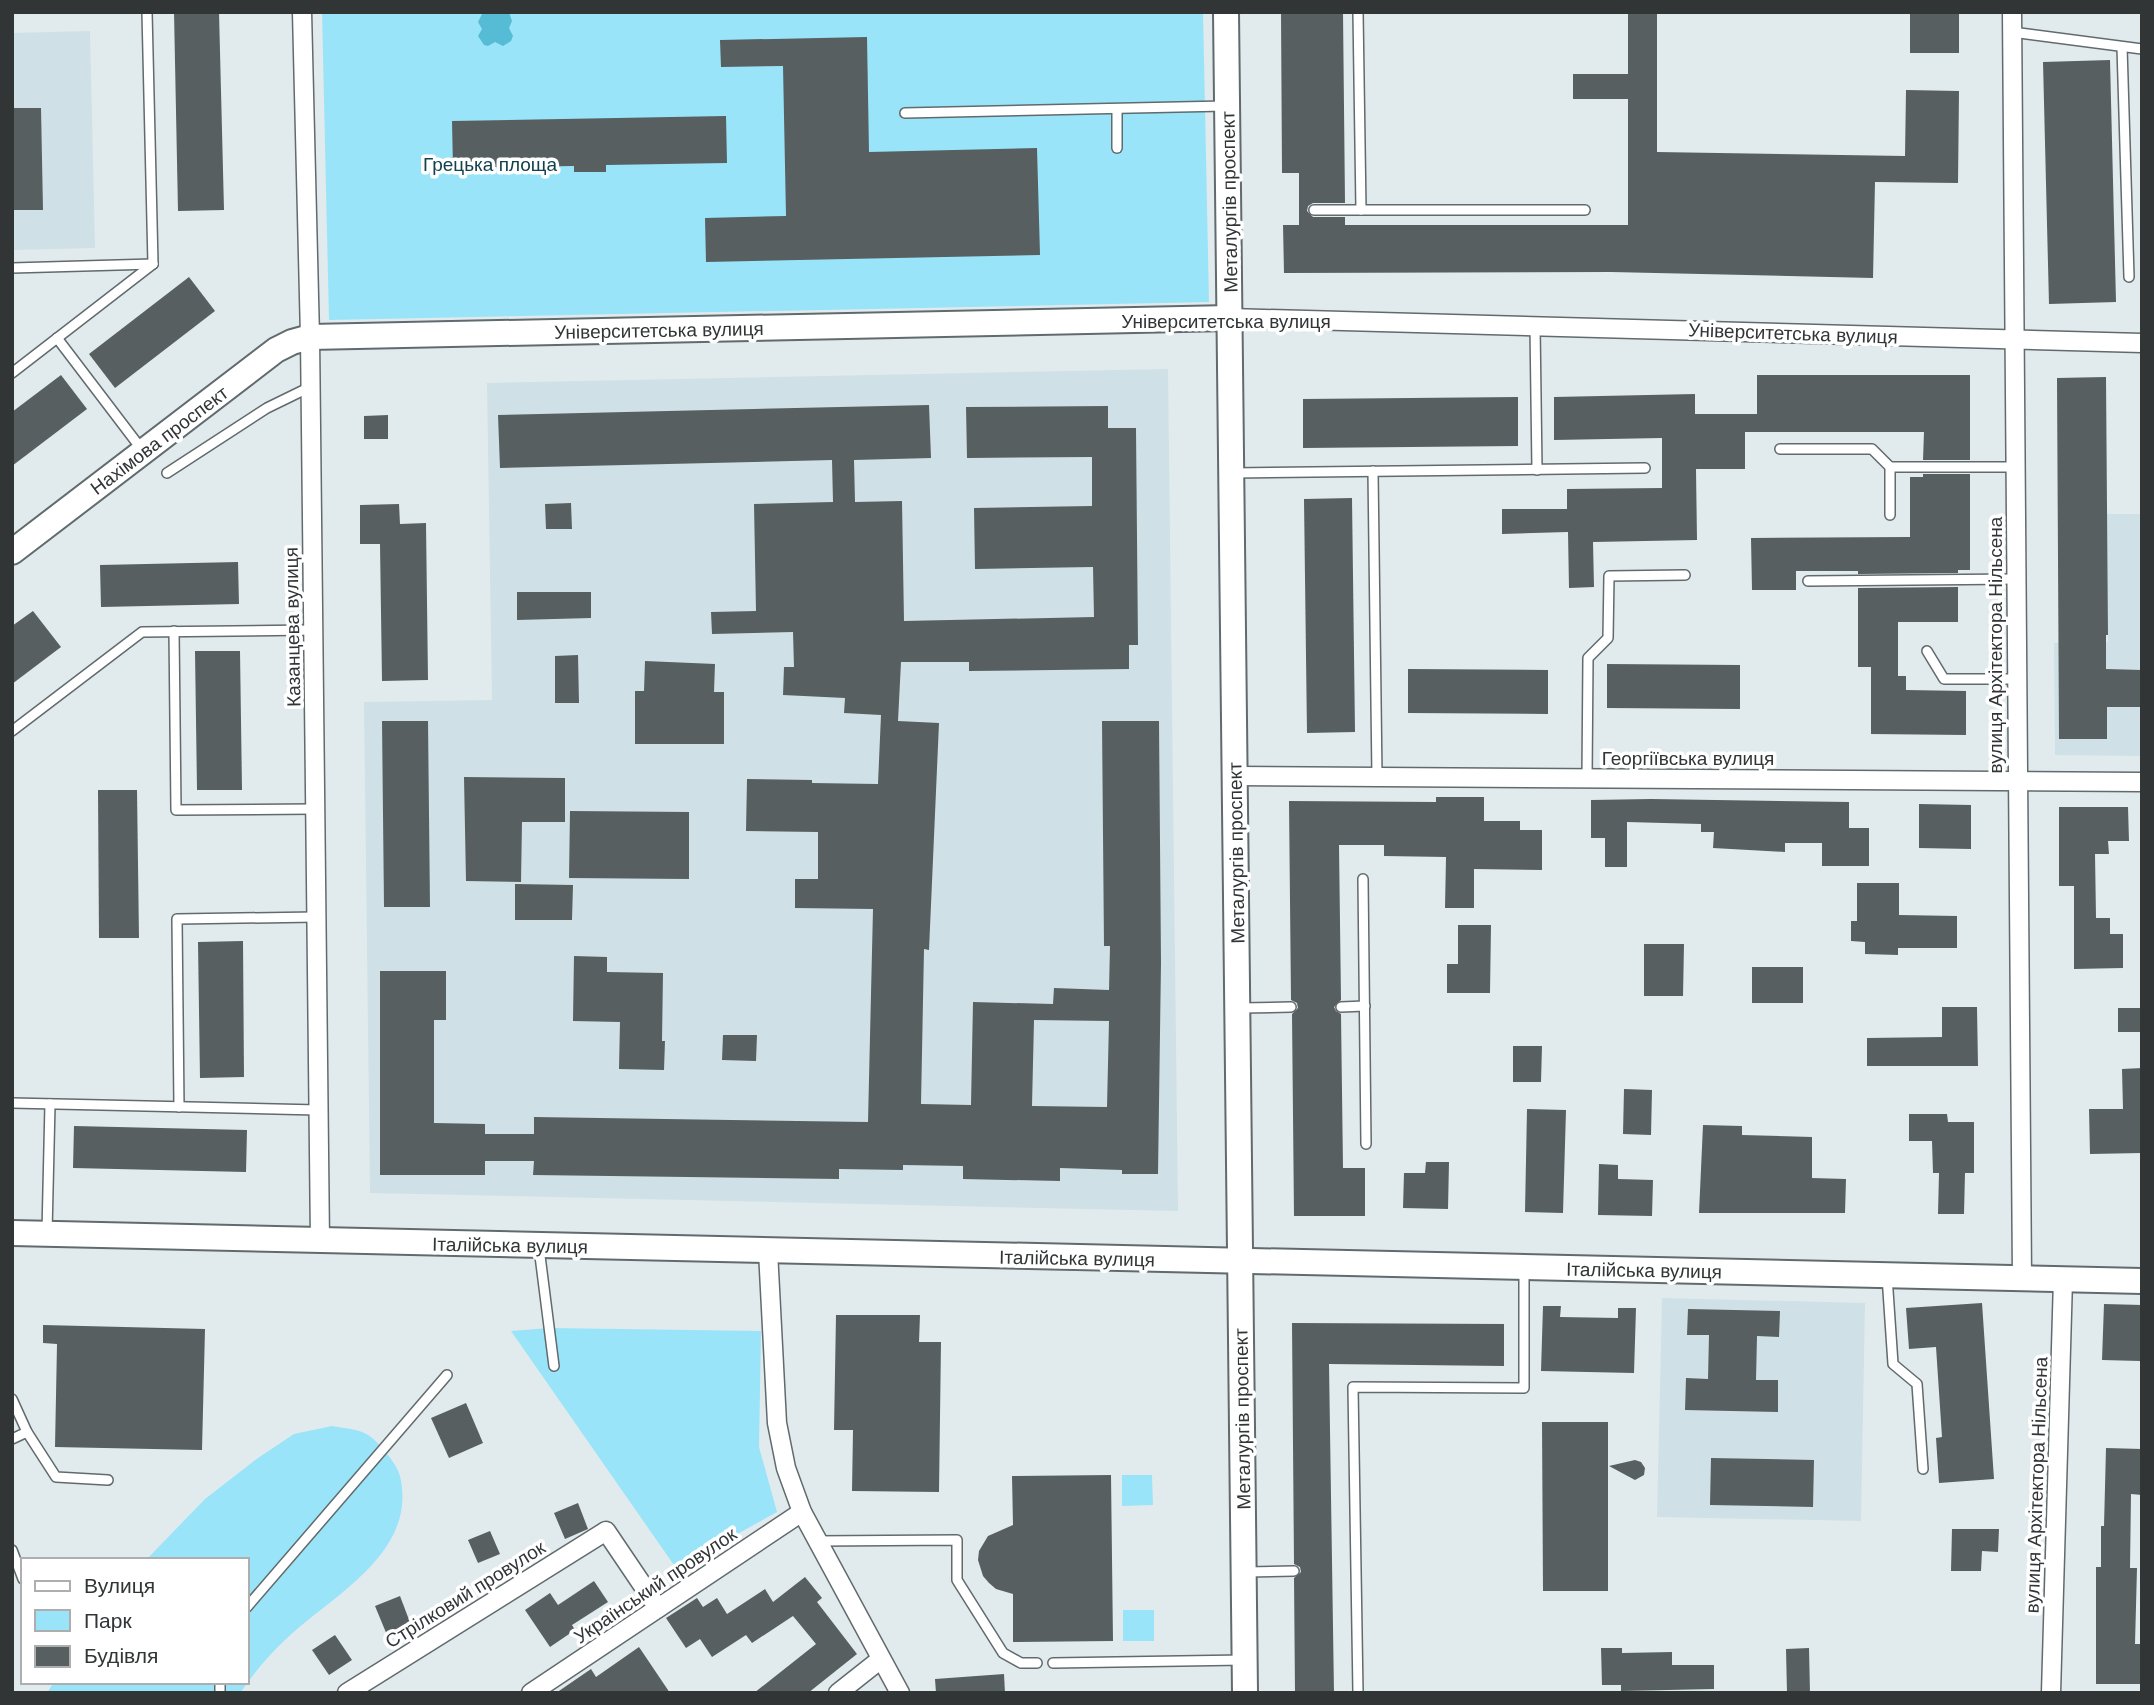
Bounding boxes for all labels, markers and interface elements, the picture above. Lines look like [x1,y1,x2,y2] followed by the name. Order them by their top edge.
[1217,111,1242,293] street label: Металургів проспект
[423,154,557,175] park label: Грецька площа
[1121,311,1331,332] street label: Університетська вулиця
[554,318,764,343] street label: Університетська вулиця
[1688,319,1898,348] street label: Університетська вулиця
[87,382,232,499] street label: Нахімова проспект
[1985,516,2006,773] street label: вулиця Архітектора Нільсена
[281,547,304,707] street label: Казанцева вулиця
[1602,748,1774,769] street label: Георгіївська вулиця
[1224,762,1249,944] street label: Металургів проспект
[432,1234,588,1257] street label: Італійська вулиця
[999,1247,1155,1270] street label: Італійська вулиця
[1566,1259,1722,1282] street label: Італійська вулиця
[1230,1328,1255,1510] street label: Металургів проспект
[2022,1356,2051,1614] street label: вулиця Архітектора Нільсена
[570,1523,741,1648] street label: Український провулок
[382,1536,550,1652] street label: Стрілковий провулок
[21,1558,248,1684] legend
[84,1574,155,1597] text: Вулиця
[84,1609,132,1632] text: Парк
[84,1644,158,1667] text: Будівля

